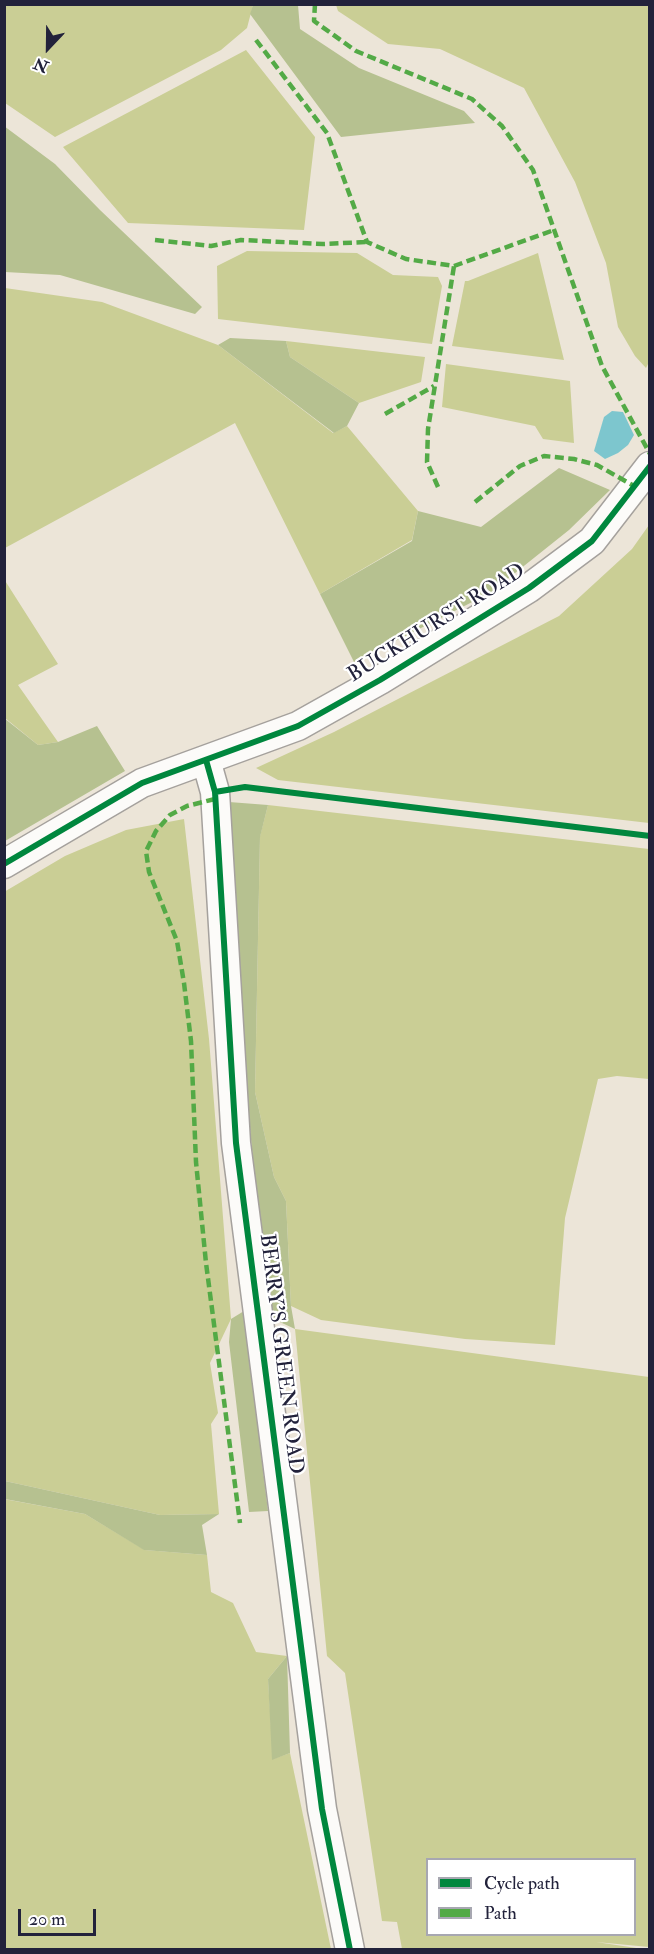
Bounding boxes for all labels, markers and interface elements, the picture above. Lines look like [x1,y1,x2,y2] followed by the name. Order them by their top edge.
[18,18,78,78] north arrow
[31,53,52,77] text: N
[344,559,530,689] street label: BUCKHURST ROAD
[253,1232,307,1476] street label: BERRY'S GREEN ROAD
[426,1858,636,1936] legend
[484,1872,560,1895] text: Cycle path
[21,1897,99,1935] scale bar
[484,1902,517,1925] text: Path
[29,1908,65,1931] text: 20 m

